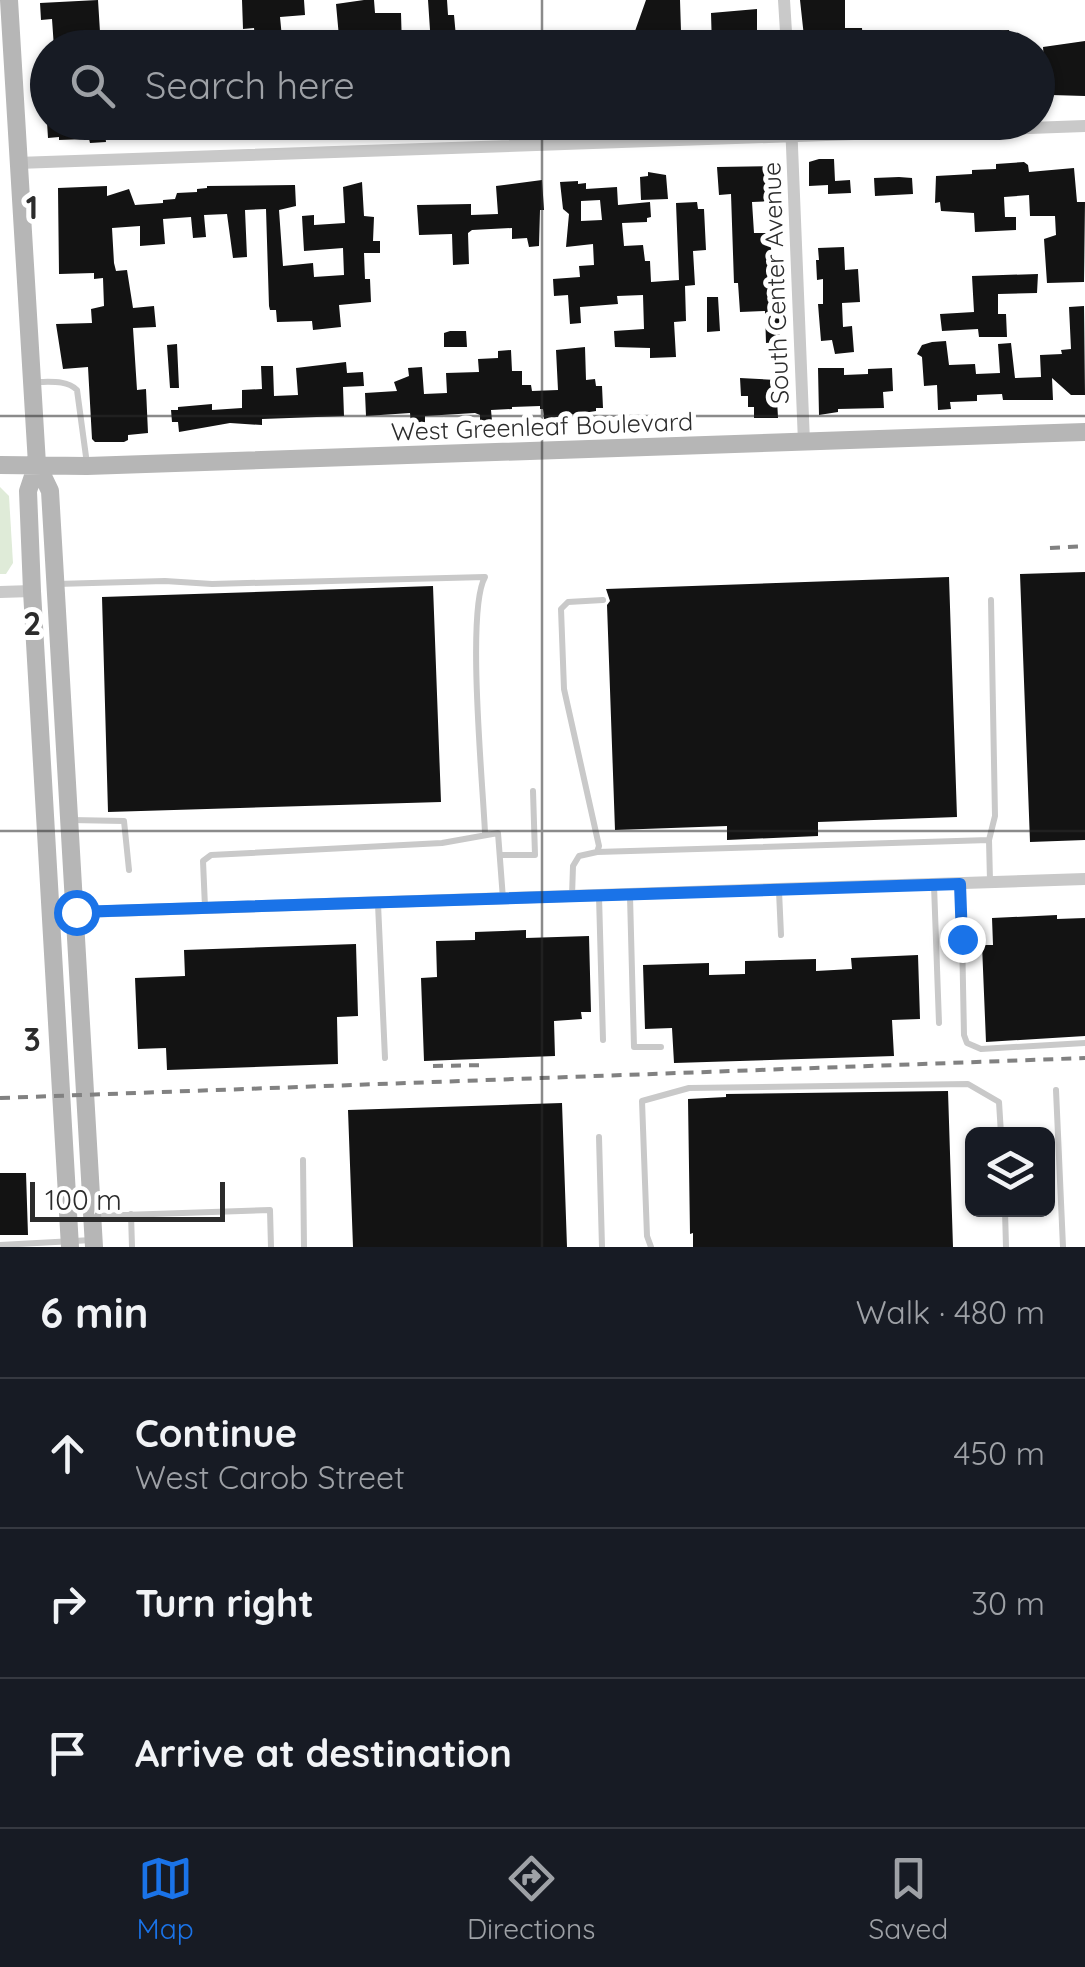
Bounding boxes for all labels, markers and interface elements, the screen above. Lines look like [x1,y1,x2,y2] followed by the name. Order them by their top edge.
[30,30,1055,140] search box
[65,58,120,113] icon: search
[145,61,355,109] text: Search here
[755,161,795,405] street label: South Center Avenue
[26,187,38,227] text: 1
[390,405,694,447] street label: West Greenleaf Boulevard
[23,603,41,643] text: 2
[54,890,100,936] route start
[940,917,986,963] route end
[23,1019,41,1059] text: 3
[965,1127,1055,1217] map controls
[965,1127,1055,1217] button: layers
[30,1177,225,1222] scale bar
[45,1182,122,1217] text: 100 m
[40,1286,149,1339] text: 6 min
[856,1292,1045,1332] text: Walk · 480 m
[135,1409,297,1457] text: Continue
[40,1426,95,1481] icon: ahead
[953,1433,1045,1473] text: 450 m
[135,1457,405,1497] text: West Carob Street
[40,1576,95,1631] icon: right
[135,1579,314,1627] text: Turn right
[971,1583,1045,1623] text: 30 m
[40,1726,95,1781] icon: arrive
[135,1729,512,1777] text: Arrive at destination
[137,1851,194,1946] tab: Map
[467,1851,595,1946] tab: Directions
[869,1851,948,1946] tab: Saved

